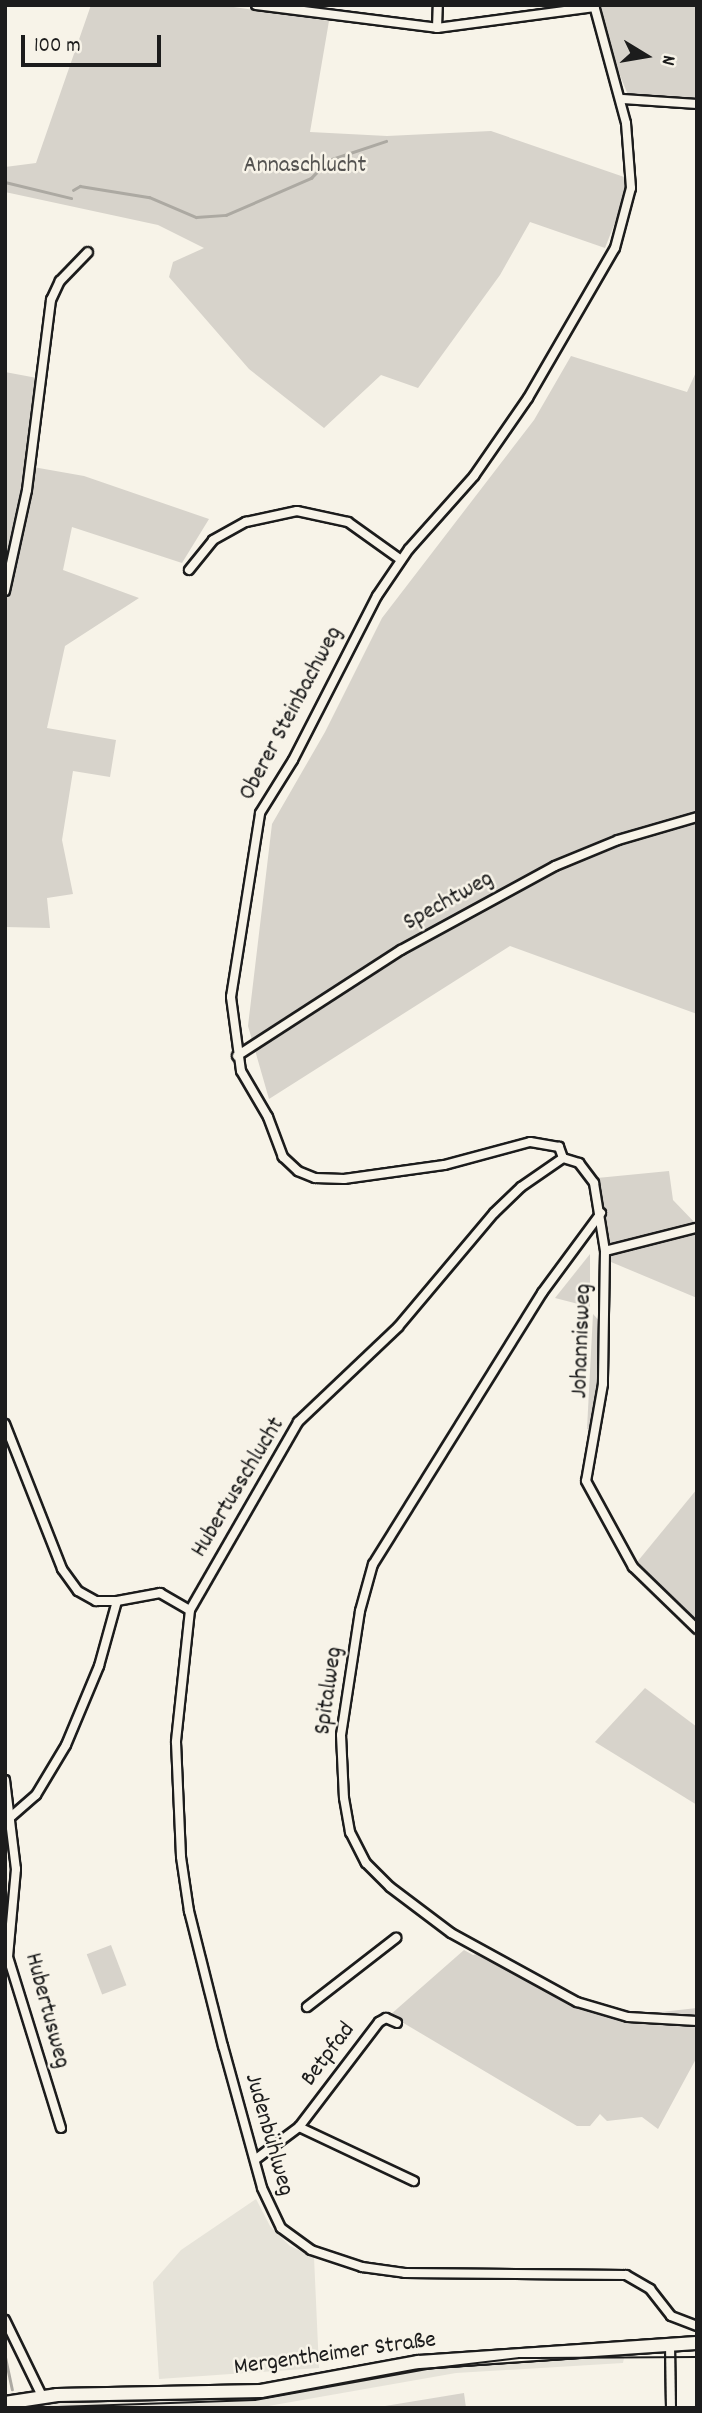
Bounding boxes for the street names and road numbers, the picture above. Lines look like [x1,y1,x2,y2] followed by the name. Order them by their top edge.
[234,622,350,806] street label: Oberer Steinbachweg
[399,866,499,938] street label: Spechtweg
[567,1283,599,1399] street label: Johannisweg
[186,1413,292,1563] street label: Hubertusschlucht
[310,1645,350,1737] street label: Spitalweg
[17,1950,75,2072] street label: Hubertusweg
[296,2017,362,2093] street label: Betpfad
[237,2070,299,2200] street label: Judenbühlweg
[232,2327,438,2383] street label: Mergentheimer Straße

